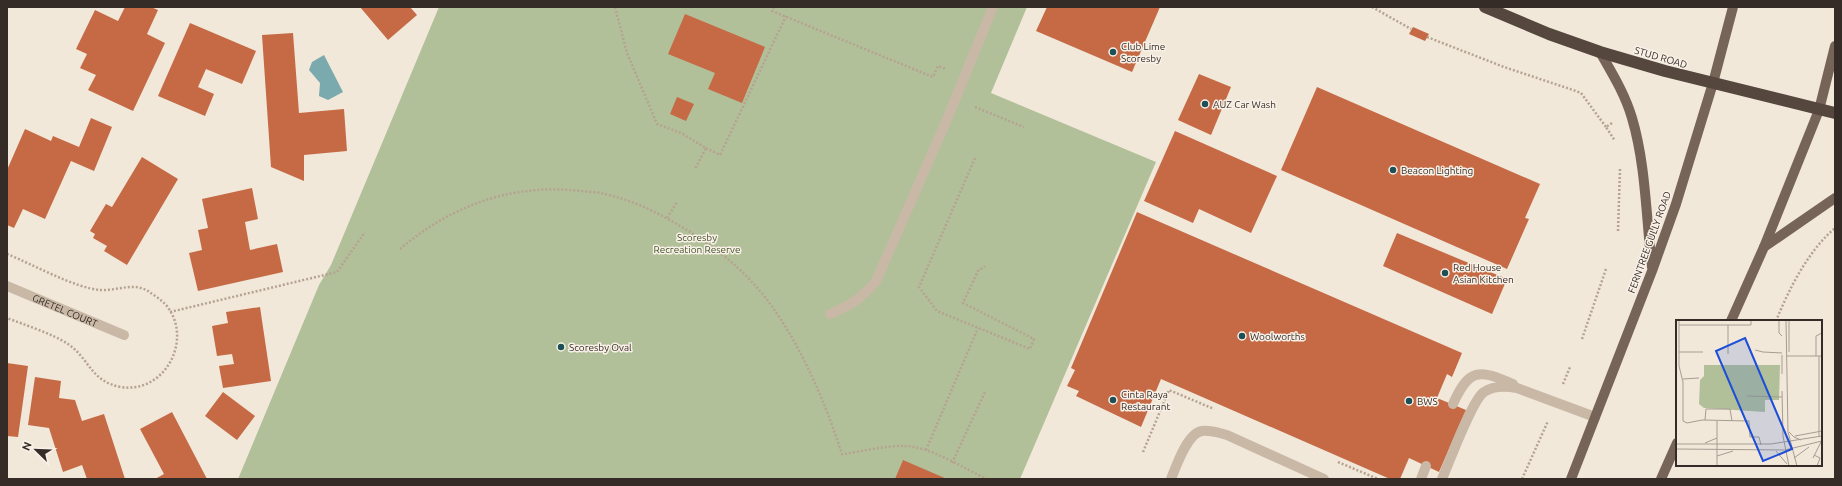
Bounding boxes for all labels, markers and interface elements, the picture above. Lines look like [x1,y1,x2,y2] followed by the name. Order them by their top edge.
[1121,41,1165,64] place label: Club Lime Scoresby
[1633,45,1689,70] street label: STUD ROAD
[1108,47,1118,57] marker: Club Lime Scoresby
[1200,99,1210,109] marker: AUZ Car Wash
[1213,99,1276,110] place label: AUZ Car Wash
[1388,165,1398,175] marker: Beacon Lighting
[1401,165,1473,176] place label: Beacon Lighting
[1626,190,1673,295] street label: FERNTREE GULLY ROAD
[653,232,741,255] park label: Scoresby Recreation Reserve
[1453,262,1514,285] place label: Red House Asian Kitchen
[1440,268,1450,278] marker: Red House Asian Kitchen
[31,292,100,329] street label: GRETEL COURT
[1676,320,1822,466] inset map
[1237,331,1247,341] marker: Woolworths
[1250,331,1305,342] place label: Woolworths
[556,342,566,352] marker: Scoresby Oval
[569,342,632,353] place label: Scoresby Oval
[1121,389,1170,412] place label: Cinta Raya Restaurant
[1108,395,1118,405] marker: Cinta Raya Restaurant
[1404,396,1414,406] marker: BWS
[1417,396,1438,407] place label: BWS
[16,430,56,470] north arrow
[20,440,34,452] text: N

